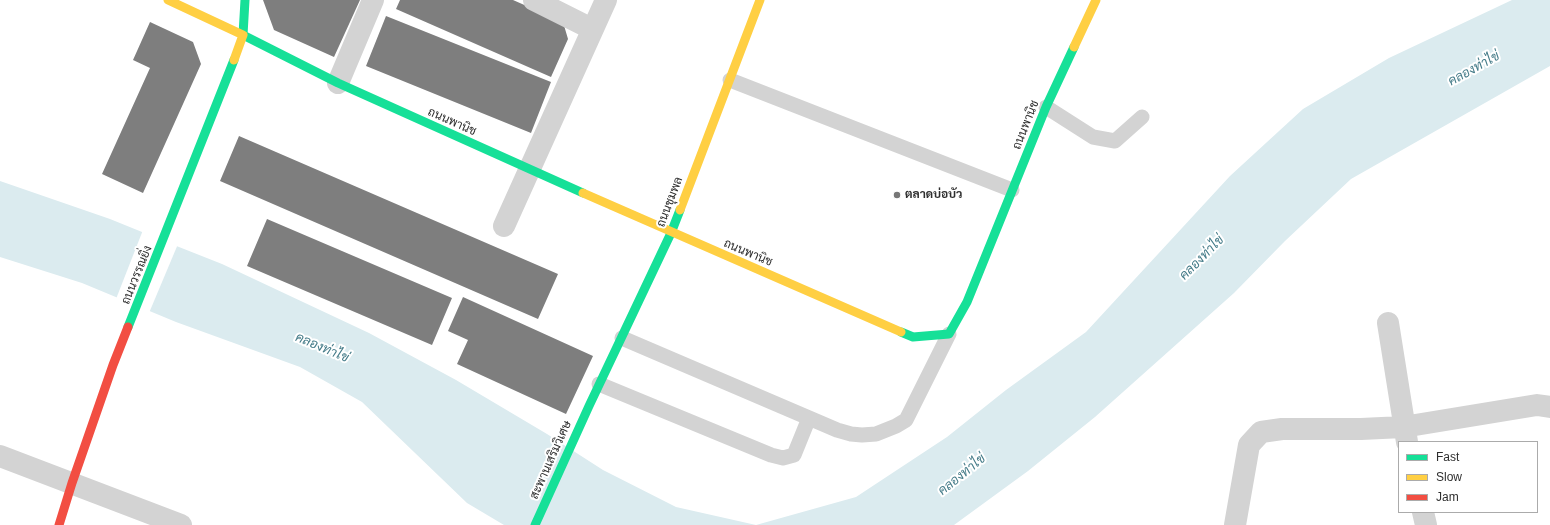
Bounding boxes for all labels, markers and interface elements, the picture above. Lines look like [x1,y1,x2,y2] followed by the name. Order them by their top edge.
[1445,48,1503,90] water label: คลองท่าไข่
[1010,98,1042,152] street label: ถนนพานิช
[425,105,479,139] street label: ถนนพานิช
[654,175,686,229] street label: ถนนชุมพล
[905,188,962,202] place label: ตลาดบ่อบัว
[892,190,902,200] marker: ตลาดบ่อบัว
[1176,232,1228,284] water label: คลองท่าไข่
[721,236,775,270] street label: ถนนพานิช
[119,243,155,307] street label: ถนนวรรณยิ่ง
[293,330,351,366] water label: คลองท่าไข่
[527,418,575,502] street label: สะพานเสริมวิเศษ
[1398,441,1538,513] legend
[1436,450,1459,464] text: Fast
[935,451,989,499] water label: คลองท่าไข่
[1436,470,1462,484] text: Slow
[1436,490,1459,504] text: Jam

